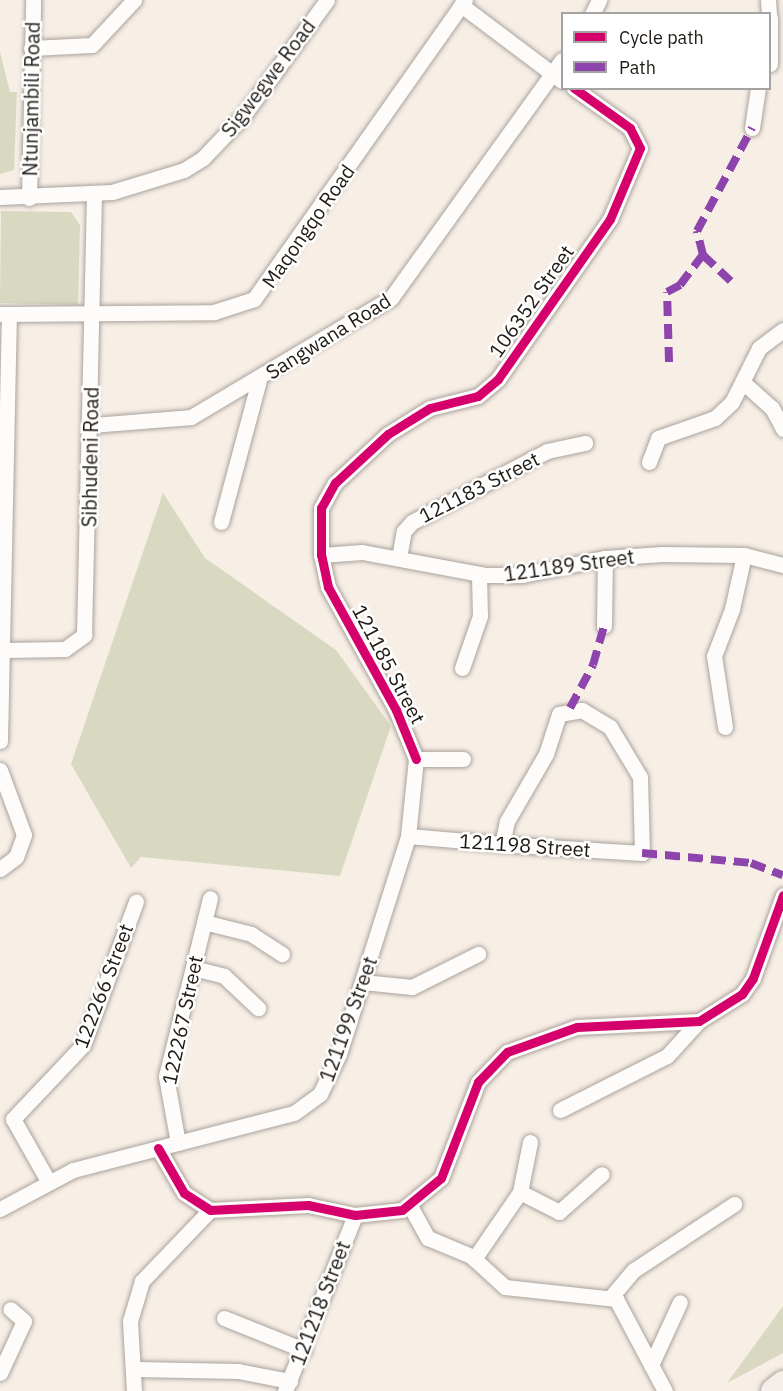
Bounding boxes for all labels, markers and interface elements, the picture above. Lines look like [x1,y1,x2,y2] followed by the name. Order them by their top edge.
[561,12,771,90] legend
[216,14,320,142] street label: Sigwegwe Road
[18,21,44,177] street label: Ntunjambili Road
[619,26,704,49] text: Cycle path
[619,56,656,79] text: Path
[257,160,359,292] street label: Maqongqo Road
[483,240,579,362] street label: 106352 Street
[261,288,395,384] street label: Sangwana Road
[77,387,103,527] street label: Sibhudeni Road
[415,446,543,528] street label: 121183 Street
[502,544,636,586] street label: 121189 Street
[348,600,430,728] street label: 121185 Street
[459,828,591,862] street label: 121198 Street
[68,920,138,1052] street label: 122266 Street
[157,953,207,1087] street label: 122267 Street
[314,953,382,1085] street label: 121199 Street
[285,1237,355,1369] street label: 121218 Street

